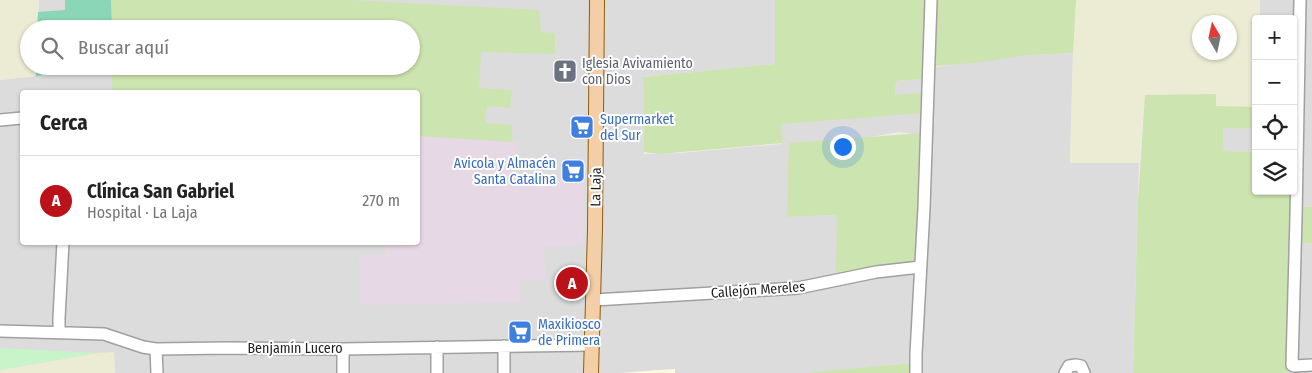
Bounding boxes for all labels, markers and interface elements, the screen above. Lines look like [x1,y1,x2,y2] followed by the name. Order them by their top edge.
[1192,15,1237,60] north arrow
[1252,15,1297,195] map controls
[1252,15,1297,60] button: +
[20,20,420,75] search box
[38,34,66,62] icon: search
[78,36,169,59] text: Buscar aquí
[582,55,693,88] place label: Iglesia Avivamiento con Dios
[552,58,578,84] church icon: Iglesia Avivamiento con Dios
[1252,60,1297,105] button: −
[1252,105,1297,150] button: locate
[40,110,88,136] text: Cerca
[600,111,674,144] place label: Supermarket del Sur
[569,114,595,140] supermarket icon: Supermarket del Sur
[830,134,856,160] your location
[1252,150,1297,195] button: layers
[454,155,556,188] place label: Avicola y Almacén Santa Catalina
[560,158,586,184] supermarket icon: Avicola y Almacén Santa Catalina
[587,167,605,207] street label: La Laja
[87,180,234,203] text: Clínica San Gabriel
[52,191,60,210] text: A
[362,191,400,210] text: 270 m
[87,203,198,222] text: Hospital · La Laja
[556,264,588,302] pin: A
[710,278,806,302] street label: Callejón Mereles
[538,316,601,349] place label: Maxikiosco de Primera
[507,319,533,345] supermarket icon: Maxikiosco de Primera
[247,340,343,357] street label: Benjamín Lucero

